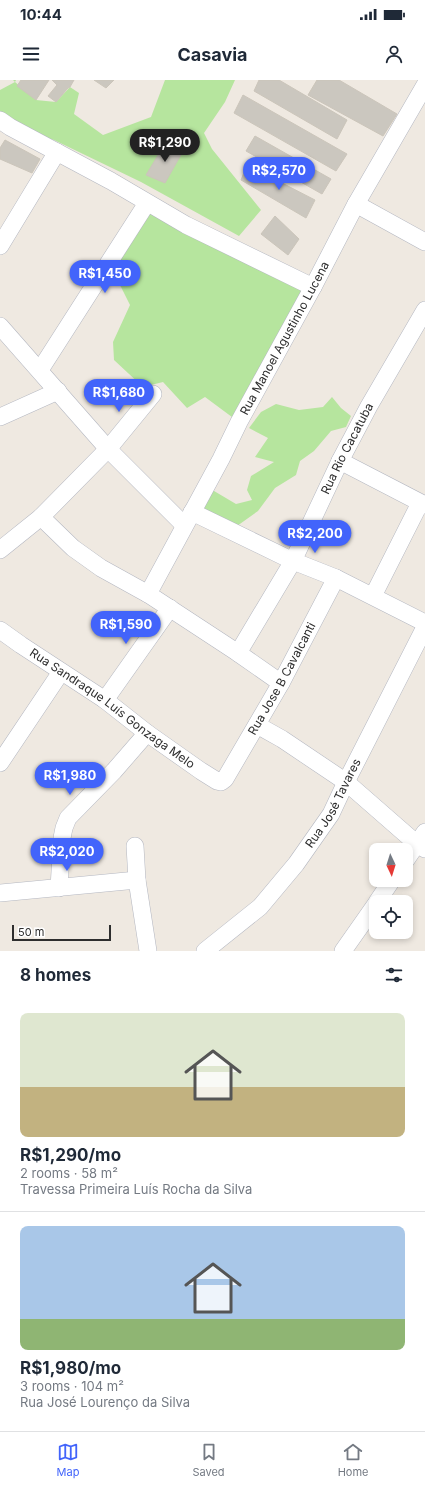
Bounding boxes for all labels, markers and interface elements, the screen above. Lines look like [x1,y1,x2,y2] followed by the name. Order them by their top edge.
[20,5,62,24] text: 10:44
[20,43,42,65] icon: menu
[383,43,405,65] icon: person
[177,44,248,65] text: Casavia
[128,129,202,163] pin: R$1,290
[139,134,191,150] text: R$1,290
[242,157,316,191] pin: R$2,570
[252,162,306,178] text: R$2,570
[236,259,332,417] street label: Rua Manoel Agustinho Lucena
[68,260,142,294] pin: R$1,450
[79,265,131,281] text: R$1,450
[82,379,156,413] pin: R$1,680
[93,384,145,400] text: R$1,680
[317,400,376,497] street label: Rua Rio Cacatuba
[278,520,352,554] pin: R$2,200
[287,525,343,541] text: R$2,200
[89,611,163,645] pin: R$1,590
[100,616,152,632] text: R$1,590
[244,620,319,737] street label: Rua Jose B Cavalcanti
[27,645,198,771] street label: Rua Sandraque Luís Gonzaga Melo
[302,756,364,851] street label: Rua José Tavares
[33,762,107,796] pin: R$1,980
[44,767,96,783] text: R$1,980
[30,838,104,872] pin: R$2,020
[40,843,94,859] text: R$2,020
[369,843,413,887] north arrow
[369,843,413,939] map controls
[369,895,413,939] button: locate
[12,923,111,942] scale bar
[18,925,44,939] text: 50 m
[383,964,405,986] icon: filters
[20,965,91,985] text: 8 homes
[177,1039,249,1111] icon: home
[20,1145,121,1165] text: R$1,290/mo
[20,1165,118,1181] text: 2 rooms · 58 m²
[20,1181,252,1197] text: Travessa Primeira Luís Rocha da Silva
[177,1252,249,1324] icon: home
[20,1358,121,1378] text: R$1,980/mo
[20,1378,124,1394] text: 3 rooms · 104 m²
[20,1394,190,1410] text: Rua José Lourenço da Silva
[57,1441,79,1479] tab: Map
[192,1441,225,1479] tab: Saved
[338,1441,368,1479] tab: Home

